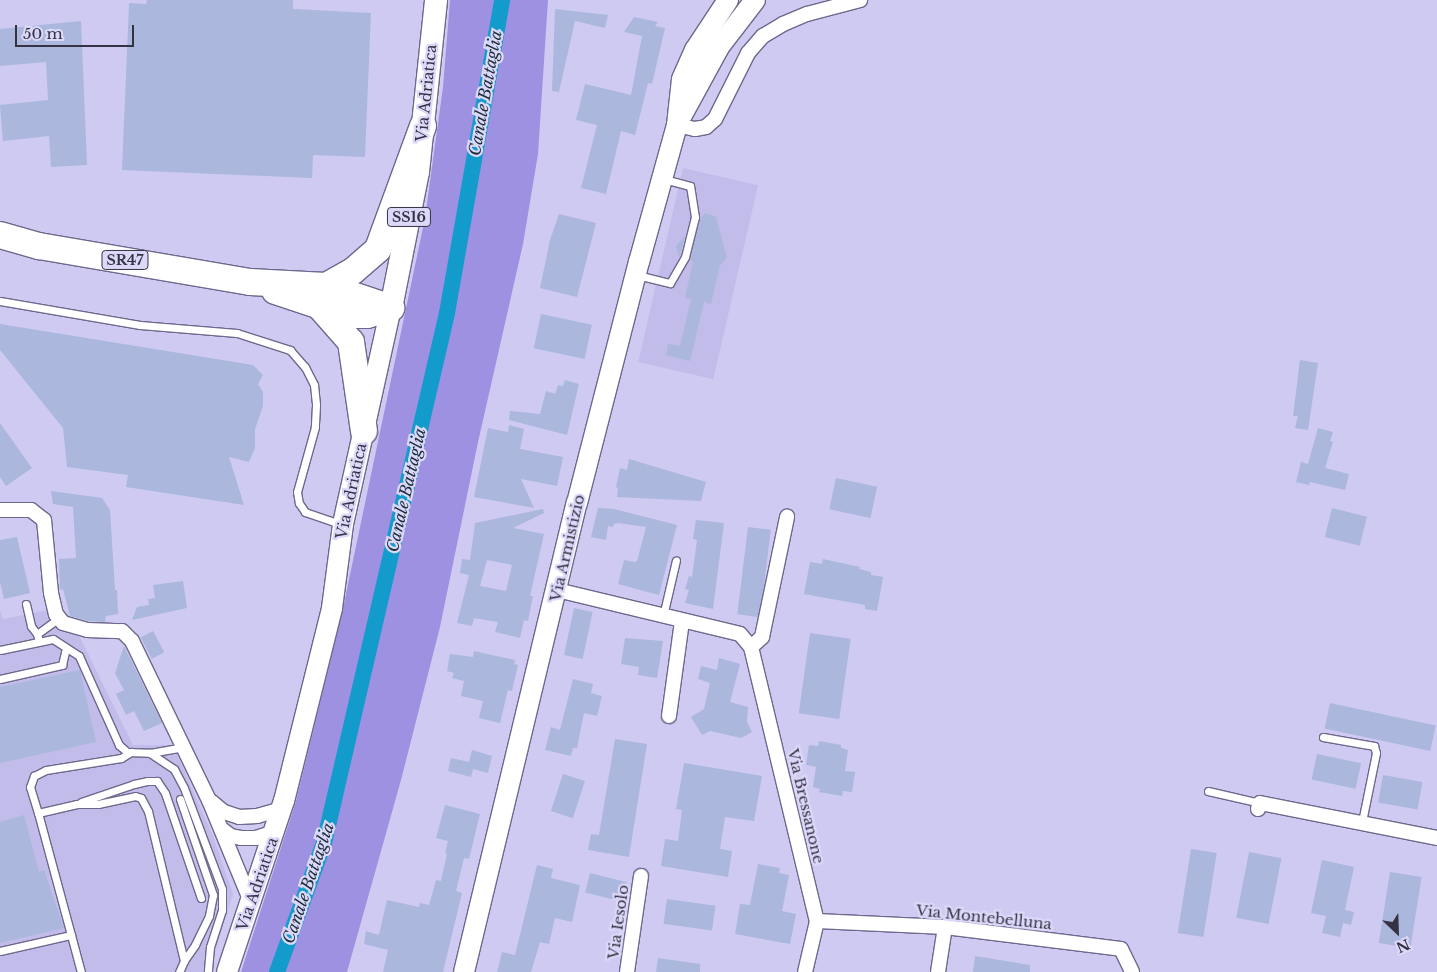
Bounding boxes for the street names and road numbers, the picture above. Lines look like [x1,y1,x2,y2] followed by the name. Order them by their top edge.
[412,43,440,143] street label: Via Adriatica
[386,206,432,228] road number: SS16
[101,248,149,272] road number: SR47
[332,441,370,541] street label: Via Adriatica
[546,492,588,604] street label: Via Armistizio
[784,747,828,865] street label: Via Bressanone
[232,834,282,934] street label: Via Adriatica
[604,884,632,960] street label: Via Iesolo
[915,901,1053,933] street label: Via Montebelluna

